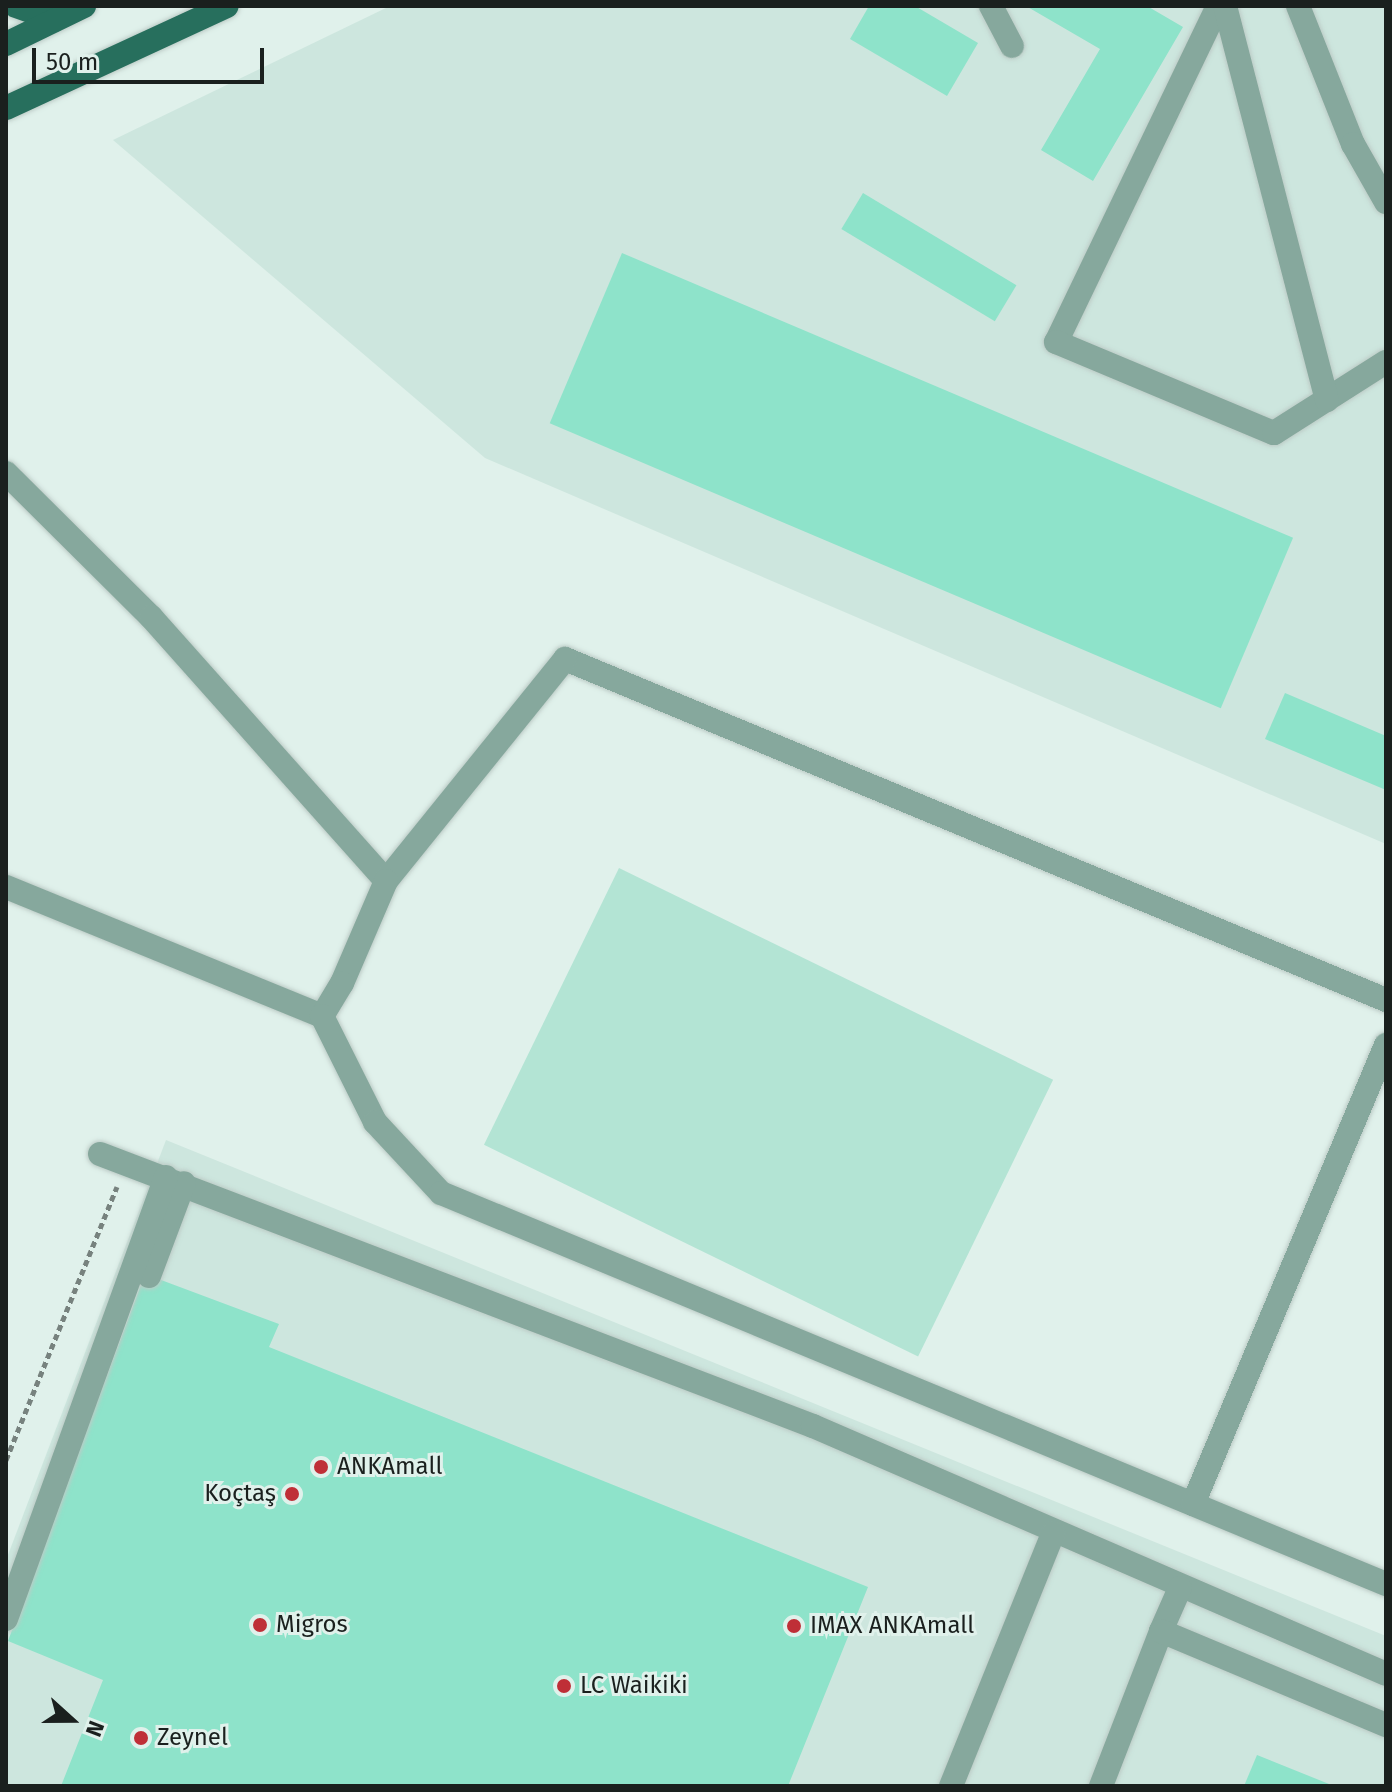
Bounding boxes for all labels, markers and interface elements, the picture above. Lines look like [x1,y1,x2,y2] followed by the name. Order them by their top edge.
[36,32,268,82] scale bar
[46,48,98,76] text: 50 m
[337,1453,442,1481] place label: ANKAmall
[312,1458,330,1476] marker: ANKAmall
[204,1480,276,1508] place label: Koçtaş
[283,1485,301,1503] marker: Koçtaş
[276,1611,348,1639] place label: Migros
[810,1612,974,1640] place label: IMAX ANKAmall
[251,1616,269,1634] marker: Migros
[785,1617,803,1635] marker: IMAX ANKAmall
[580,1672,688,1700] place label: LC Waikiki
[555,1677,573,1695] marker: LC Waikiki
[32,1680,112,1760] north arrow
[80,1717,110,1740] text: N
[157,1724,228,1752] place label: Zeynel
[132,1729,150,1747] marker: Zeynel

